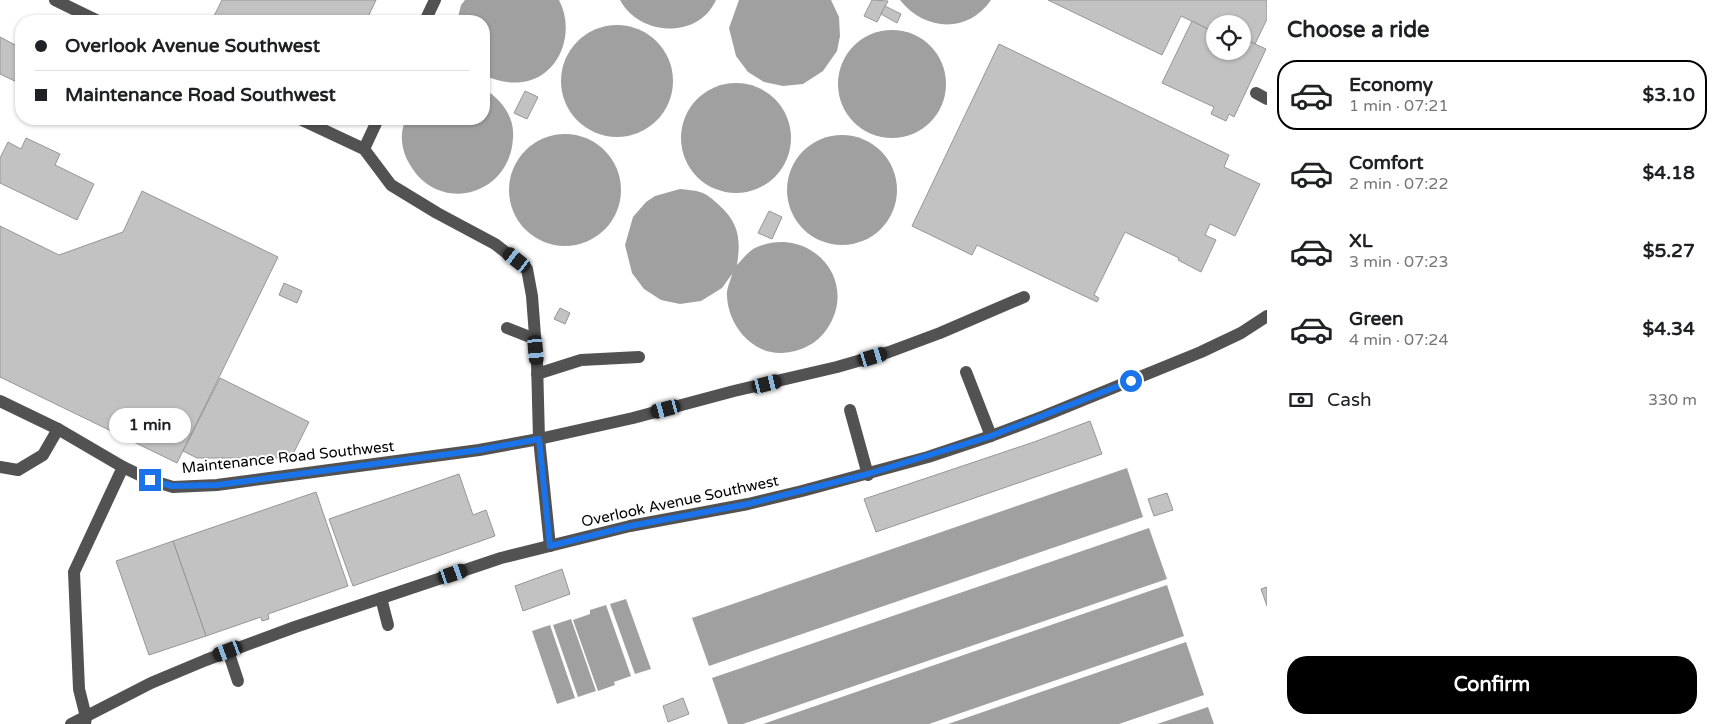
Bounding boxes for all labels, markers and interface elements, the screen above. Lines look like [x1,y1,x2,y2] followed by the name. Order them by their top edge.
[1206,15,1251,60] map controls
[1206,15,1251,60] button: locate
[1287,17,1430,43] text: Choose a ride
[65,35,320,57] text: Overlook Avenue Southwest
[1289,73,1334,118] icon: car
[1349,74,1433,96] text: Economy
[65,84,336,106] text: Maintenance Road Southwest
[1643,84,1695,106] text: $3.10
[1349,96,1448,116] text: 1 min · 07:21
[1289,151,1334,196] icon: car
[1349,152,1423,174] text: Comfort
[1643,162,1695,184] text: $4.18
[1349,174,1448,194] text: 2 min · 07:22
[1289,229,1334,274] icon: car
[1349,230,1373,252] text: XL
[1643,240,1695,262] text: $5.27
[500,245,533,275] car
[1349,252,1448,272] text: 3 min · 07:23
[1289,307,1334,352] icon: car
[1349,308,1403,330] text: Green
[1643,318,1695,340] text: $4.34
[1349,330,1448,350] text: 4 min · 07:24
[527,334,544,366] car
[856,345,889,369] car
[1120,370,1142,392] route start
[750,373,783,395] car
[1287,386,1315,414] icon: cash
[1327,389,1372,411] text: Cash
[1648,390,1697,410] text: 330 m
[649,398,682,420] car
[109,408,191,442] callout: 1 min
[129,415,171,435] text: 1 min
[181,437,395,477] street label: Maintenance Road Southwest
[139,469,161,491] route end
[580,471,781,531] street label: Overlook Avenue Southwest
[436,562,469,586] car
[211,639,244,663] car
[1287,656,1697,714] button: Confirm

